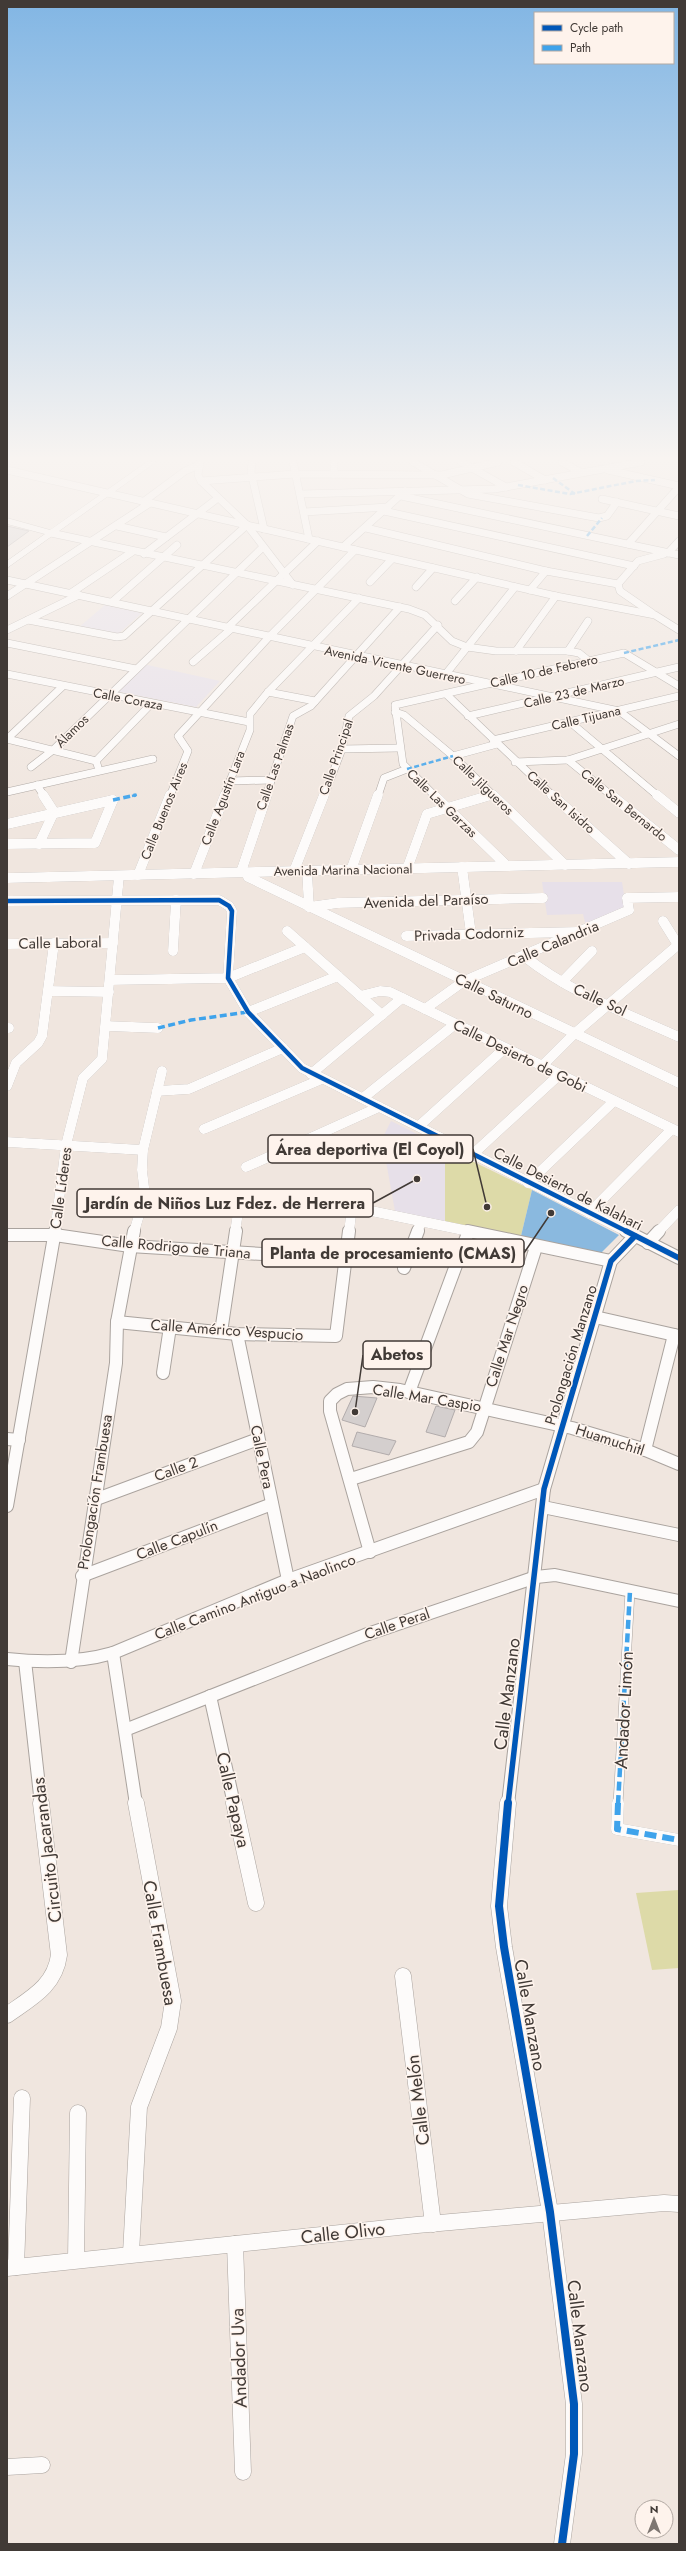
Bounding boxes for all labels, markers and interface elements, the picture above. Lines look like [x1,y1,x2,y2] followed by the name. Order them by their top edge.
[534,12,674,64] legend
[570,19,623,37] text: Cycle path
[570,39,591,57] text: Path
[323,641,467,689] street label: Avenida Vicente Guerrero
[488,649,600,693] street label: Calle 10 de Febrero
[522,671,626,713] street label: Calle 23 de Marzo
[91,683,165,715] street label: Calle Coraza
[549,701,623,735] street label: Calle Tijuana
[51,710,93,752] street label: Álamos
[314,716,358,798] street label: Calle Principal
[251,721,299,813] street label: Calle Las Palmas
[196,748,250,848] street label: Calle Agustín Lara
[448,751,518,819] street label: Calle Jilgueros
[136,759,192,863] street label: Calle Buenos Aires
[402,764,482,842] street label: Calle Las Garzas
[577,764,671,846] street label: Calle San Bernardo
[523,766,599,838] street label: Calle San Isidro
[274,859,412,881] street label: Avenida Marina Nacional
[363,888,489,914] street label: Avenida del Paraíso
[504,915,602,973] street label: Calle Calandria
[414,921,524,947] street label: Privada Codorniz
[18,931,102,955] street label: Calle Laboral
[451,968,537,1024] street label: Calle Saturno
[570,978,630,1022] street label: Calle Sol
[449,1014,591,1098] street label: Calle Desierto de Gobi
[268,1135,473,1163] callout: Área deportiva (El Coyol)
[275,1138,464,1161] text: Área deportiva (El Coyol)
[490,1142,646,1236] street label: Calle Desierto de Kalahari
[44,1146,78,1230] street label: Calle Líderes
[77,1189,373,1217] callout: Jardín de Niños Luz Fdez. de Herrera
[82,1192,365,1215] text: Jardín de Niños Luz Fdez. de Herrera
[100,1230,252,1264] street label: Calle Rodrigo de Triana
[262,1239,524,1267] callout: Planta de procesamiento (CMAS)
[270,1242,516,1265] text: Planta de procesamiento (CMAS)
[480,1282,534,1390] street label: Calle Mar Negro
[539,1282,603,1428] street label: Prolongación Manzano
[150,1314,304,1346] street label: Calle Américo Vespucio
[363,1341,431,1369] callout: Abetos
[370,1343,423,1366] text: Abetos
[371,1379,483,1417] street label: Calle Mar Caspio
[72,1413,118,1571] street label: Prolongación Frambuesa
[573,1419,647,1461] street label: Huamuchitl
[245,1423,279,1491] street label: Calle Pera
[151,1451,201,1487] street label: Calle 2
[133,1514,221,1566] street label: Calle Capulín
[151,1548,359,1646] street label: Calle Camino Antiguo a Naolinco
[361,1603,433,1645] street label: Calle Peral
[487,1636,527,1752] street label: Calle Manzano
[608,1650,640,1770] street label: Andador Limón
[209,1750,257,1850] street label: Calle Papaya
[25,1776,69,1924] street label: Circuito Jacarandas
[136,1879,184,2007] street label: Calle Frambuesa
[507,1957,553,2073] street label: Calle Manzano
[400,2053,436,2147] street label: Calle Melón
[300,2216,387,2250] street label: Calle Olivo
[560,2278,600,2394] street label: Calle Manzano
[224,2308,254,2408] street label: Andador Uva
[634,2499,674,2539] north arrow
[650,2501,658,2517] text: N

